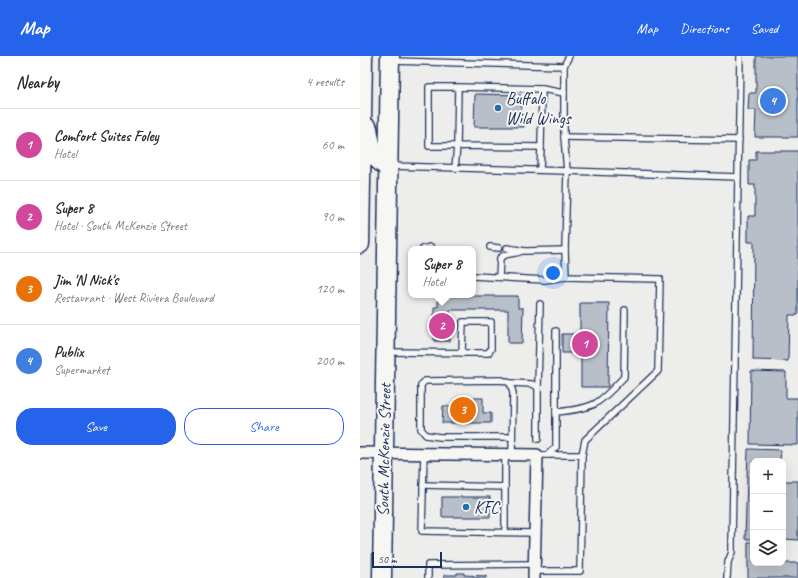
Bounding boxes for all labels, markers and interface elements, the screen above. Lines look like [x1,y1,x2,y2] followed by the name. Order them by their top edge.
[20,16,50,40] text: Map
[637,20,658,37] text: Map
[680,20,729,37] text: Directions
[751,20,778,37] text: Saved
[16,72,59,93] text: Nearby
[306,74,344,90] text: 4 results
[760,86,786,116] pin: 4
[506,88,572,129] place label: Buffalo Wild Wings
[493,103,503,113] marker: Buffalo Wild Wings
[54,127,159,146] text: Comfort Suites Foley
[26,137,32,153] text: 1
[322,137,344,153] text: 60 m
[54,146,77,162] text: Hotel
[54,199,93,218] text: Super 8
[26,209,32,225] text: 2
[322,209,344,225] text: 90 m
[54,218,187,234] text: Hotel · South McKenzie Street
[408,246,476,298] popup
[422,255,462,274] text: Super 8
[543,263,563,283] your location
[54,271,118,290] text: Jim 'N Nick's
[422,274,445,290] text: Hotel
[26,281,32,297] text: 3
[316,281,344,297] text: 120 m
[54,290,214,306] text: Restaurant · West Riviera Boulevard
[429,311,455,341] pin: 2
[572,329,598,359] pin: 1
[54,343,83,362] text: Publix
[26,353,32,369] text: 4
[316,353,344,369] text: 200 m
[54,362,109,378] text: Supermarket
[372,381,396,517] street label: South McKenzie Street
[450,395,476,425] pin: 3
[16,408,176,445] button: Save
[184,408,344,445] button: Share
[750,458,786,566] map controls
[750,458,786,494] button: +
[750,494,786,530] button: −
[474,497,501,518] place label: KFC
[461,502,471,512] marker: KFC
[750,530,786,566] button: layers
[372,550,442,569] scale bar
[378,552,397,566] text: 50 m

